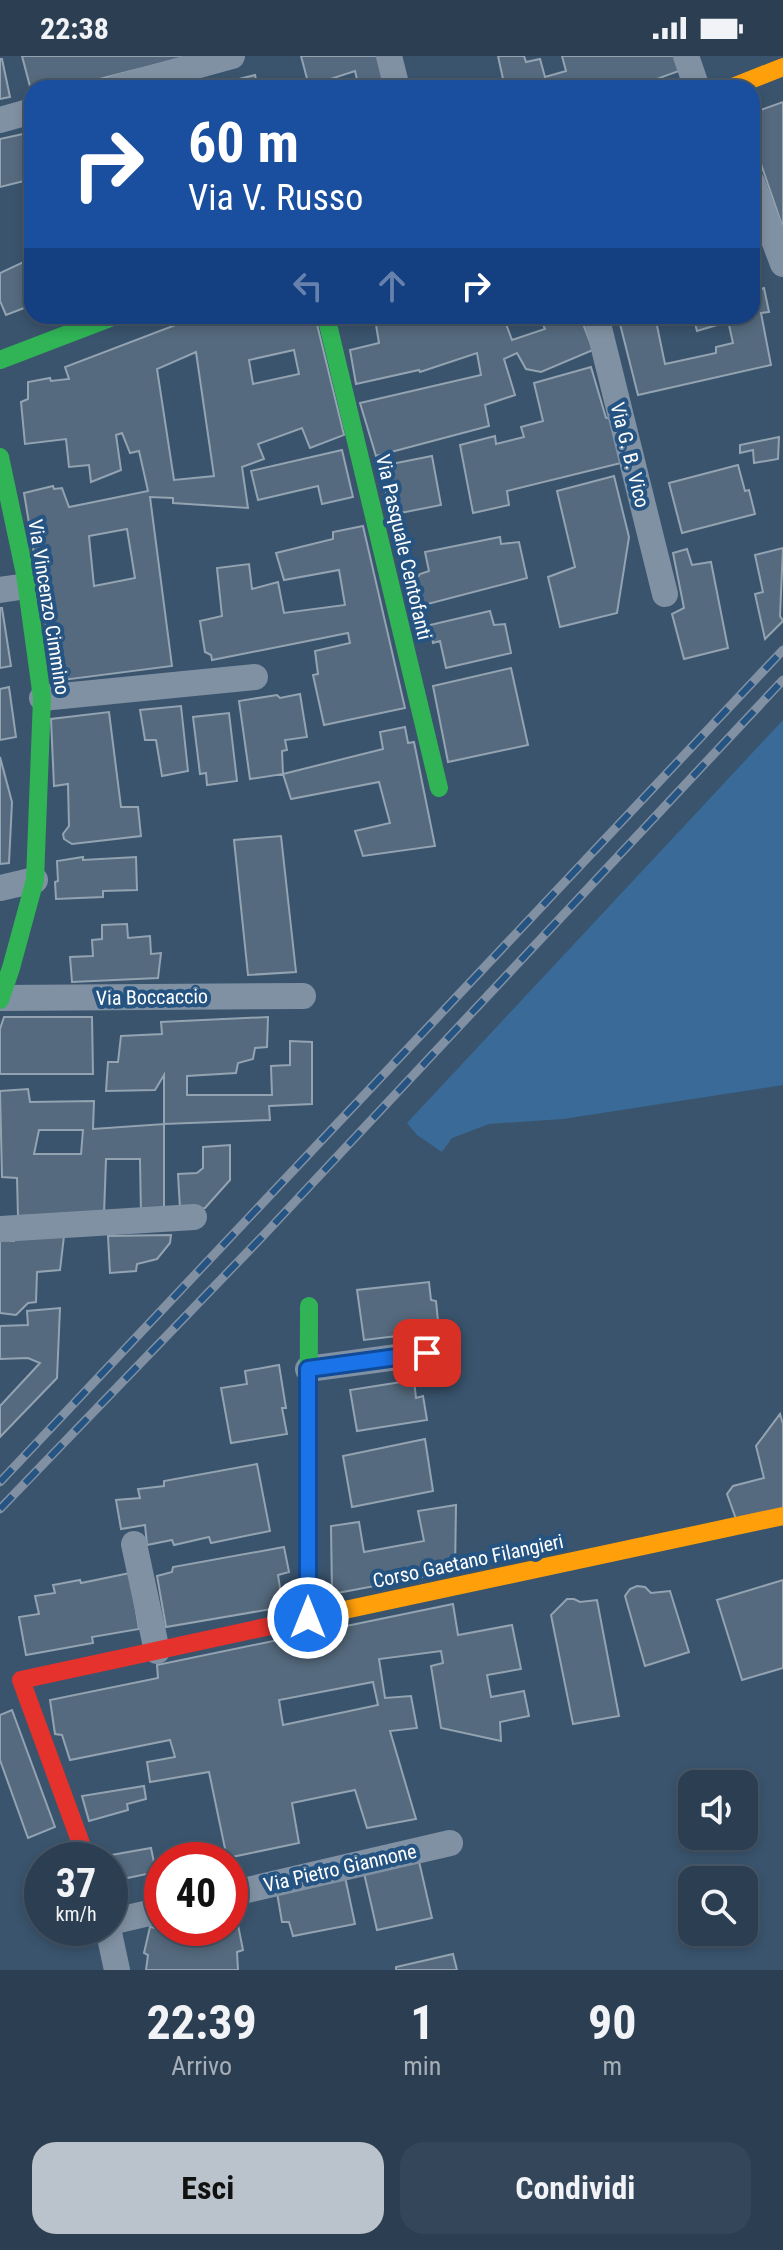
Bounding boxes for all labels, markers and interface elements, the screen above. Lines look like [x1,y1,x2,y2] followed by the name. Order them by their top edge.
[40,11,109,46] text: 22:38
[188,110,299,176] text: 60 m
[56,112,160,216] icon: right
[188,177,363,219] text: Via V. Russo
[286,264,330,308] icon: left
[370,264,414,308] icon: ahead
[454,264,498,308] icon: right
[605,400,655,510] street label: Via G. B. Vico
[371,452,437,642] street label: Via Pasquale Centofanti
[23,518,75,696] street label: Via Vincenzo Cimmino
[96,984,208,1010] street label: Via Boccaccio
[393,1319,461,1387] pin
[405,1331,449,1375] icon: arrive
[370,1529,566,1593] street label: Corso Gaetano Filangieri
[266,1576,350,1660] position arrow
[678,1770,758,1946] map controls
[678,1770,758,1850] button: sound
[261,1839,419,1897] street label: Via Pietro Giannone
[144,1842,248,1946] speed limit sign: 40
[56,1860,96,1907] text: 37
[678,1866,758,1946] button: search
[55,1902,97,1926] text: km/h
[147,1994,257,2051] text: 22:39
[410,1994,434,2051] text: 1
[588,1994,636,2051] text: 90
[171,2051,232,2081] text: Arrivo
[403,2051,441,2081] text: min
[602,2051,622,2081] text: m
[32,2142,384,2234] button: Esci
[400,2142,751,2234] button: Condividi

